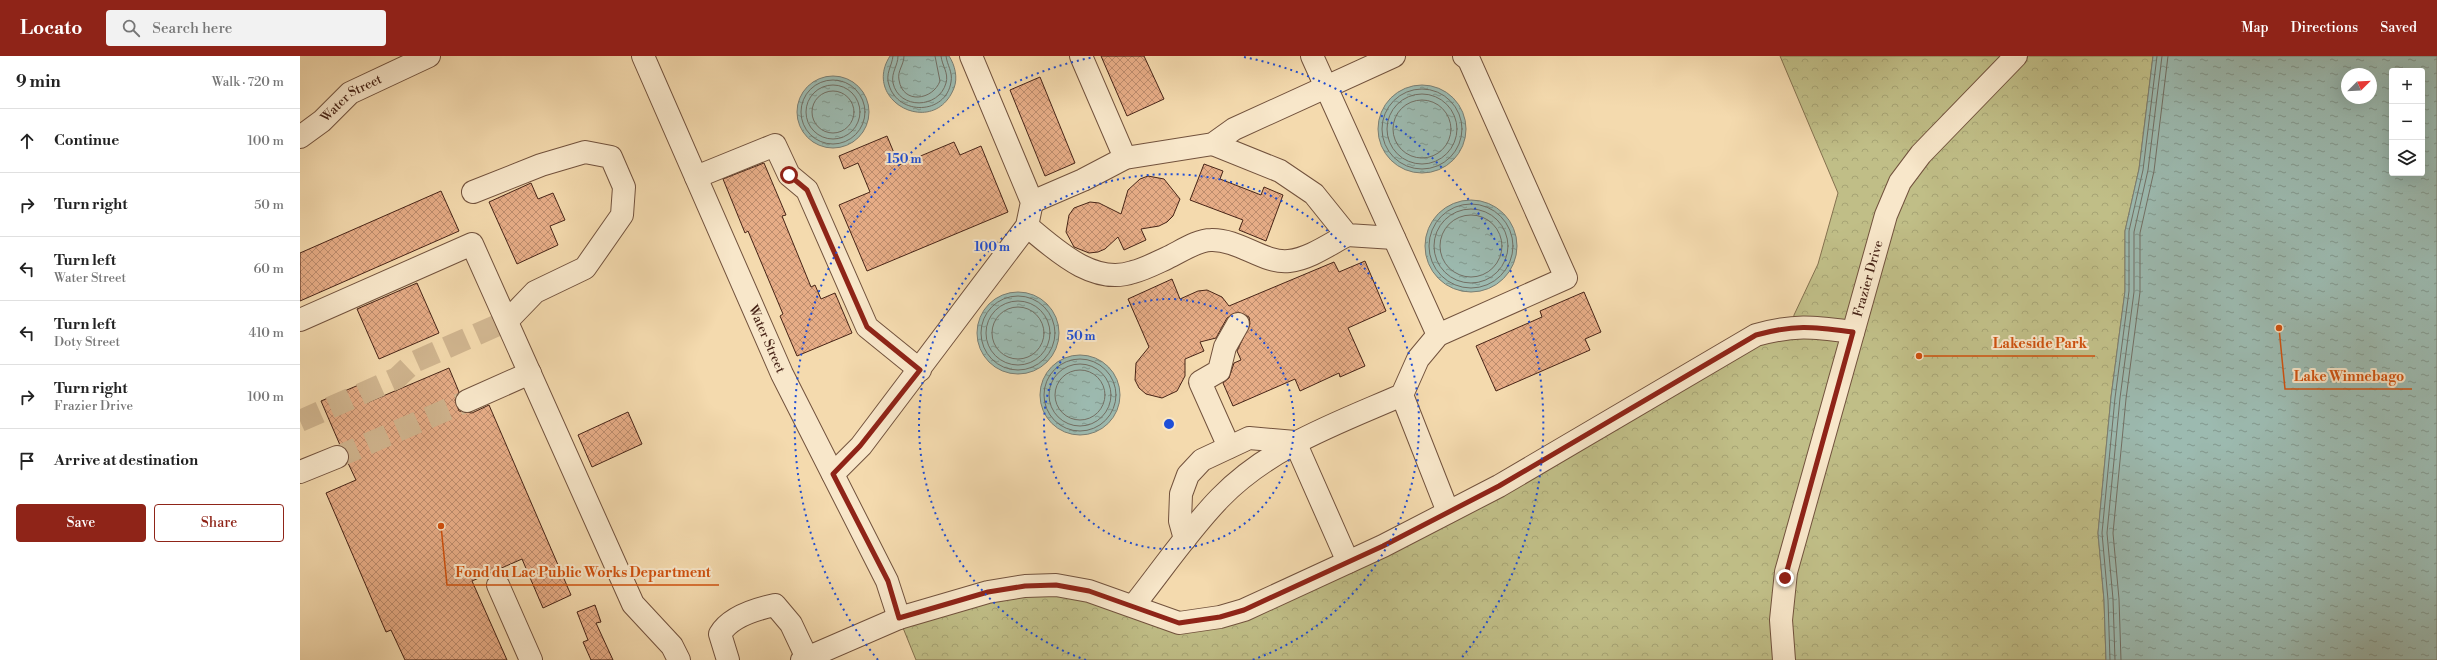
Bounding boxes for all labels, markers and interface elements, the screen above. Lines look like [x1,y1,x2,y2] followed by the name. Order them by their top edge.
[106,10,386,46] search box
[20,16,82,40] text: Locato
[120,17,142,39] icon: search
[152,19,232,38] text: Search here
[2241,19,2269,37] text: Map
[2291,19,2358,37] text: Directions
[2380,19,2417,37] text: Saved
[2341,68,2377,104] north arrow
[2389,68,2425,176] map controls
[2389,68,2425,104] button: +
[16,71,61,93] text: 9 min
[317,71,385,126] street label: Water Street
[212,74,284,90] text: Walk · 720 m
[2389,104,2425,140] button: −
[16,130,38,152] icon: ahead
[54,131,119,150] text: Continue
[248,133,284,149] text: 100 m
[2389,140,2425,176] button: layers
[887,152,921,167] text: 150 m
[780,166,798,184] route start
[16,194,38,216] icon: right
[54,195,128,214] text: Turn right
[254,197,284,213] text: 50 m
[1850,238,1887,319] street label: Frazier Drive
[974,240,1010,255] text: 100 m
[54,251,116,270] text: Turn left
[16,258,38,280] icon: left
[253,261,284,277] text: 60 m
[54,270,126,286] text: Water Street
[745,302,789,376] street label: Water Street
[54,315,116,334] text: Turn left
[16,322,38,344] icon: left
[248,325,284,341] text: 410 m
[1066,329,1096,344] text: 50 m
[1985,330,2095,356] callout: Lakeside Park
[54,334,120,350] text: Doty Street
[1993,335,2088,353] text: Lakeside Park
[2285,363,2412,389] callout: Lake Winnebago
[2294,368,2404,386] text: Lake Winnebago
[54,379,128,398] text: Turn right
[16,386,38,408] icon: right
[248,389,284,405] text: 100 m
[54,398,133,414] text: Frazier Drive
[1162,417,1176,431] centre of rings
[16,450,38,472] icon: arrive
[54,451,198,470] text: Arrive at destination
[16,504,146,542] button: Save
[154,504,284,542] button: Share
[447,559,719,585] callout: Fond du Lac Public Works Department
[455,564,712,582] text: Fond du Lac Public Works Department
[1776,569,1794,587] route end

